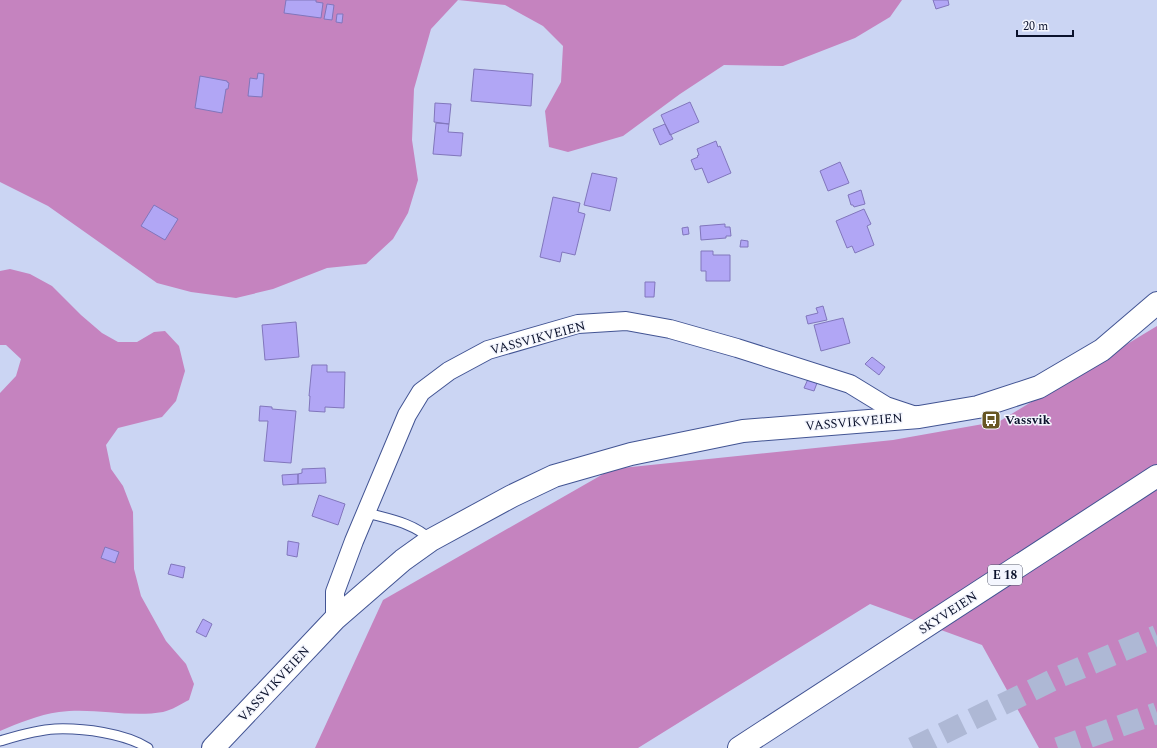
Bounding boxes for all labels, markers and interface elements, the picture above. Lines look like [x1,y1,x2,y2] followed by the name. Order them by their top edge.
[1017,12,1073,38] scale bar
[1023,17,1048,36] text: 20 m
[488,316,588,360] street label: VASSVIKVEIEN
[804,408,904,436] street label: VASSVIKVEIEN
[980,409,1002,431] bus stop icon: Vassvik
[1005,410,1051,430] place label: Vassvik
[988,565,1022,585] road number: E 18
[915,586,981,640] street label: SKYVEIEN
[233,641,315,727] street label: VASSVIKVEIEN

